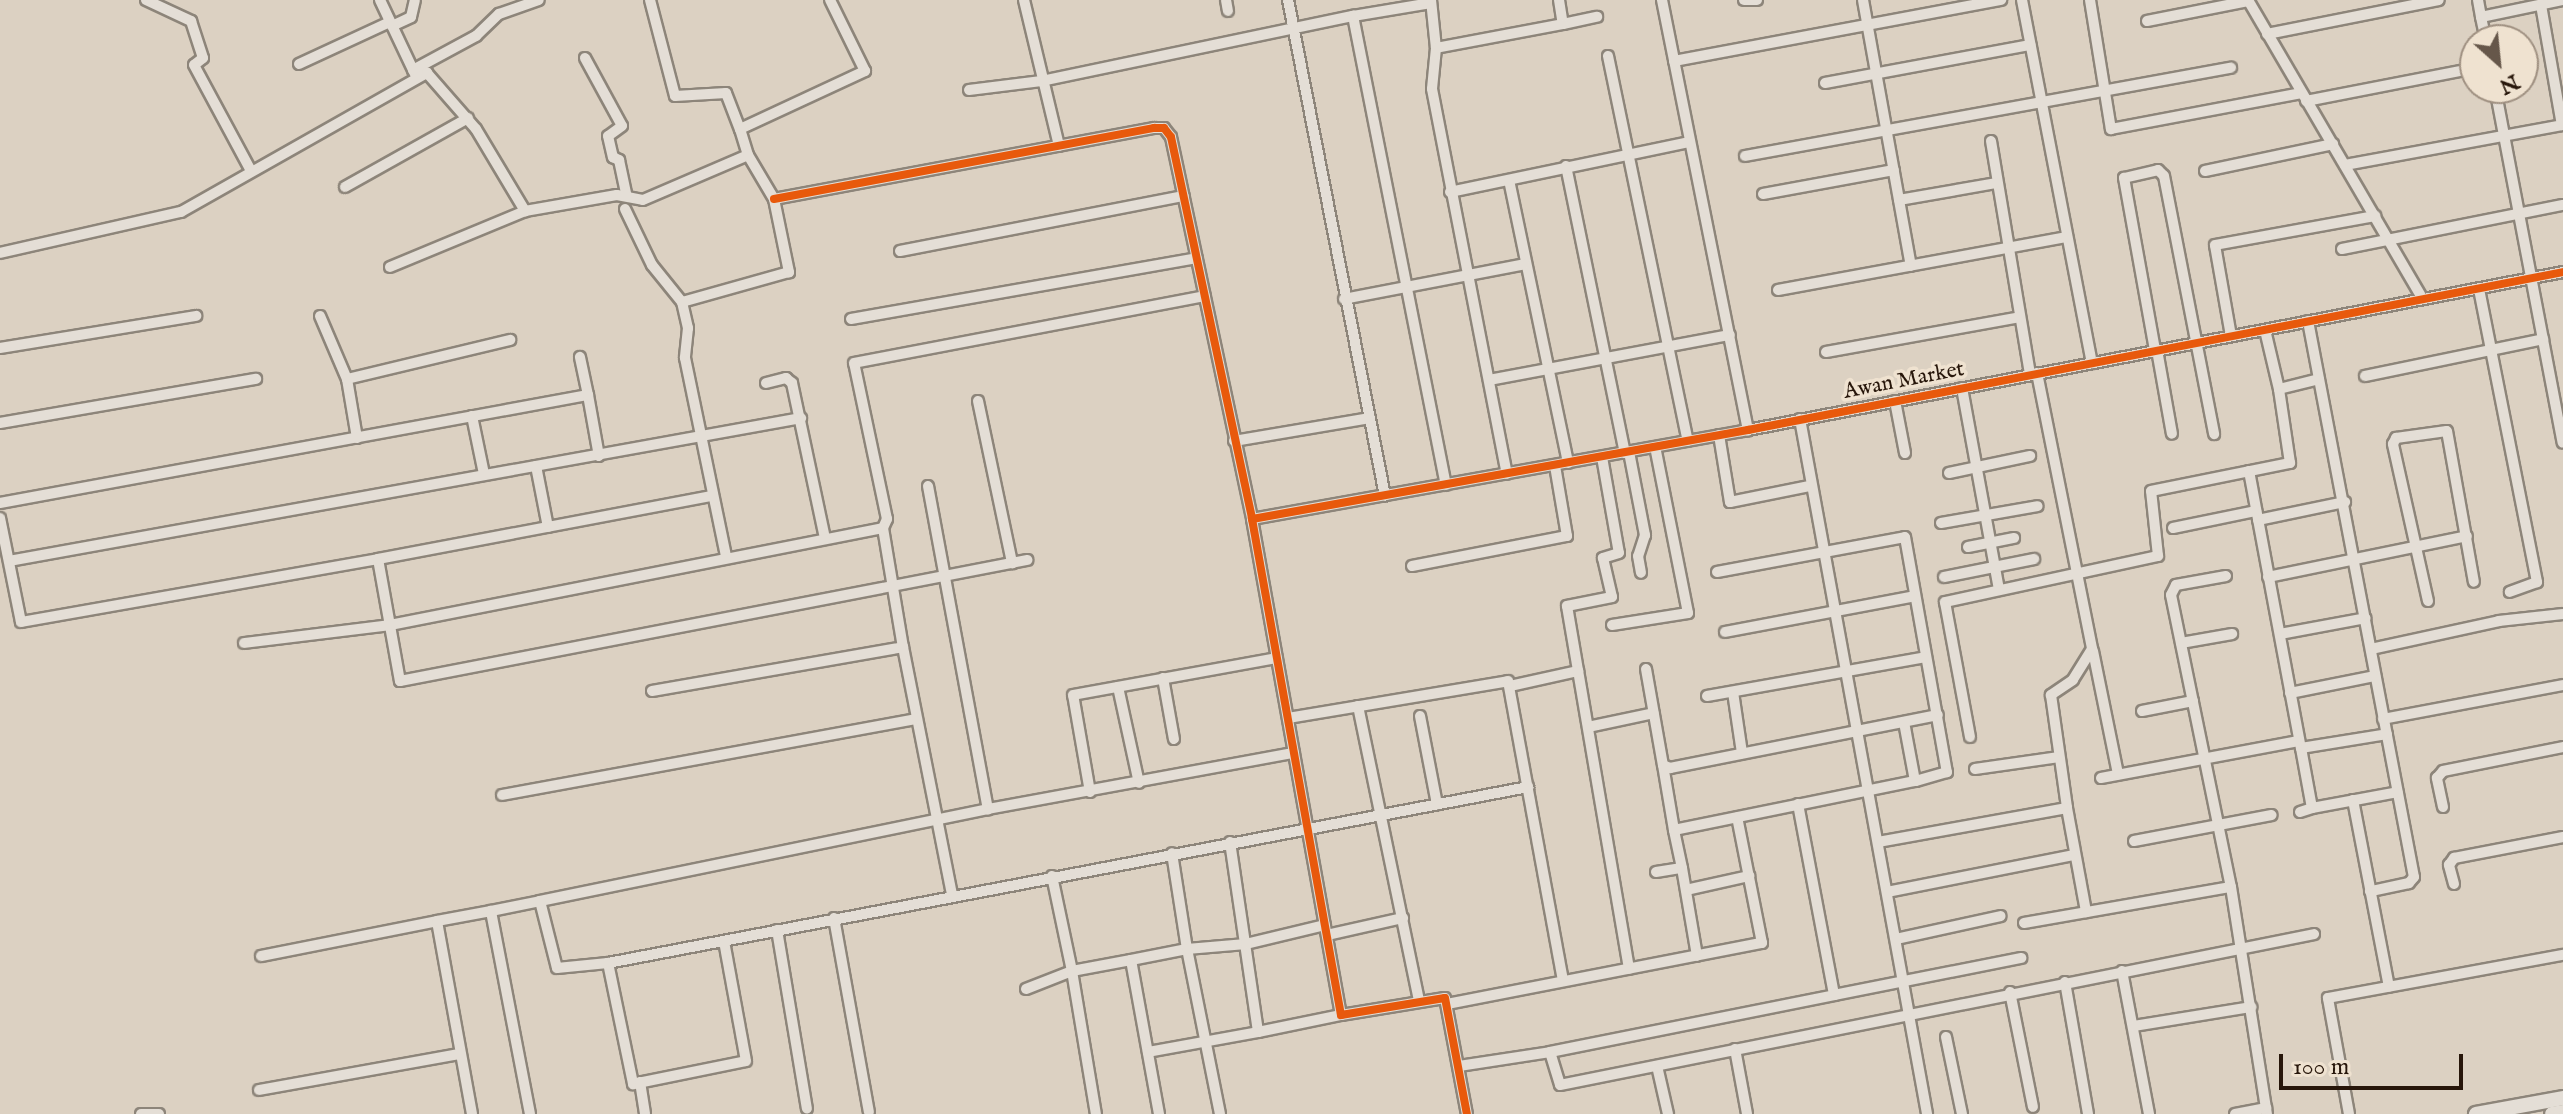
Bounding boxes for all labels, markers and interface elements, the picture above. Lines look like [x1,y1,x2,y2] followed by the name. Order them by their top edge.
[2459,24,2539,104] north arrow
[2494,67,2524,100] text: N
[1841,356,1967,406] street label: Awan Market
[2283,1038,2467,1088] scale bar
[2293,1052,2349,1083] text: 100 m

